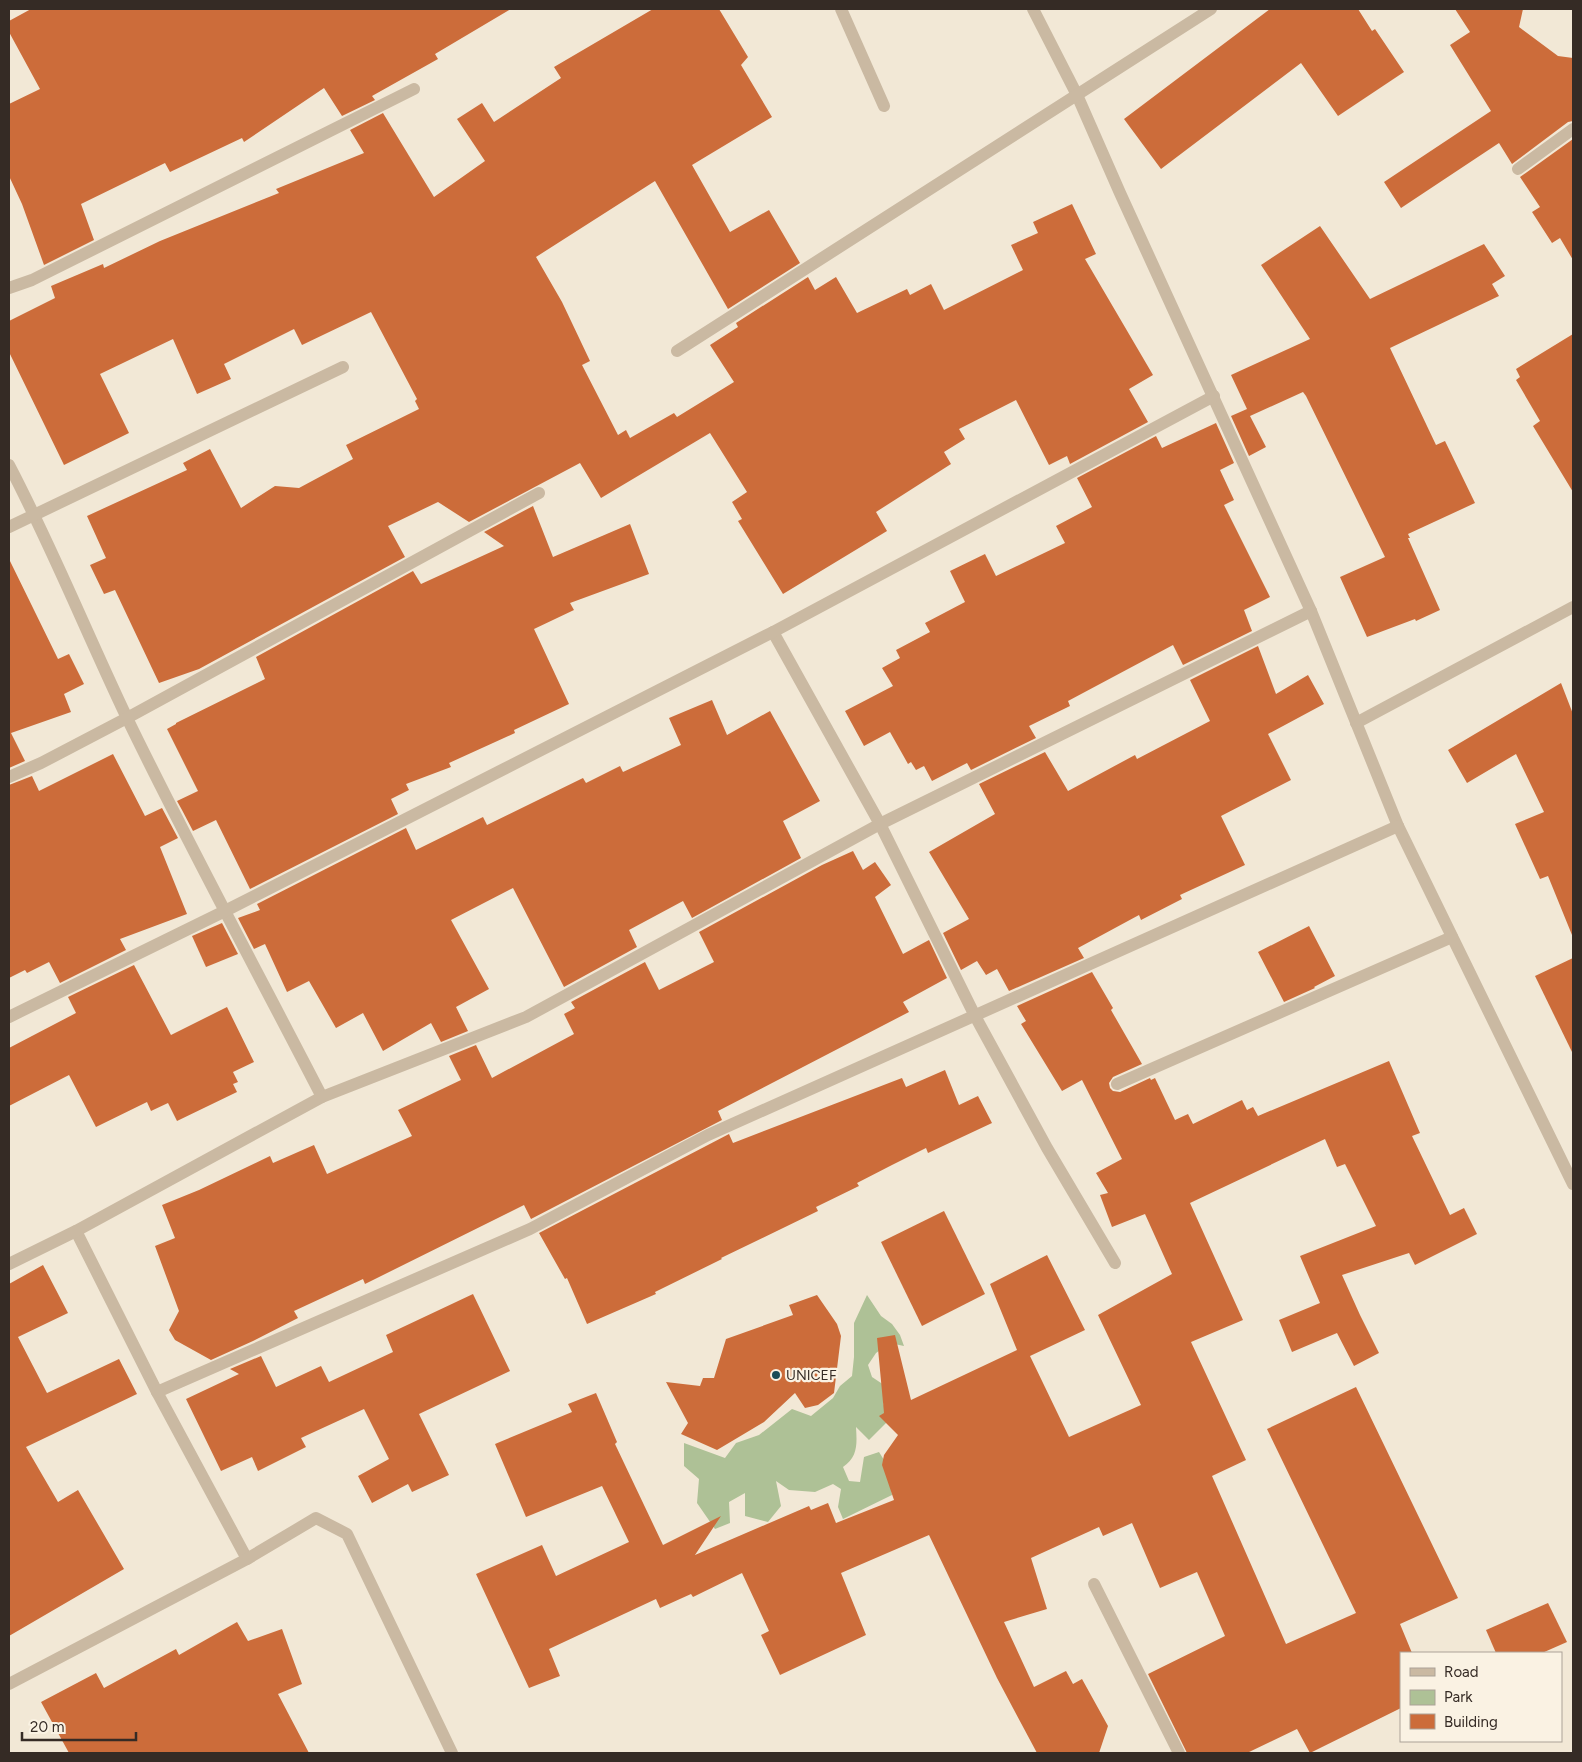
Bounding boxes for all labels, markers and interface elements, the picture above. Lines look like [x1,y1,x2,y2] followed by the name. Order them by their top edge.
[786,1367,837,1384] place label: UNICEF
[770,1369,782,1381] marker: UNICEF
[1400,1652,1562,1742] legend
[1444,1663,1479,1681] text: Road
[1444,1688,1473,1706] text: Park
[22,1710,136,1742] scale bar
[1444,1713,1498,1731] text: Building
[30,1718,64,1736] text: 20 m

